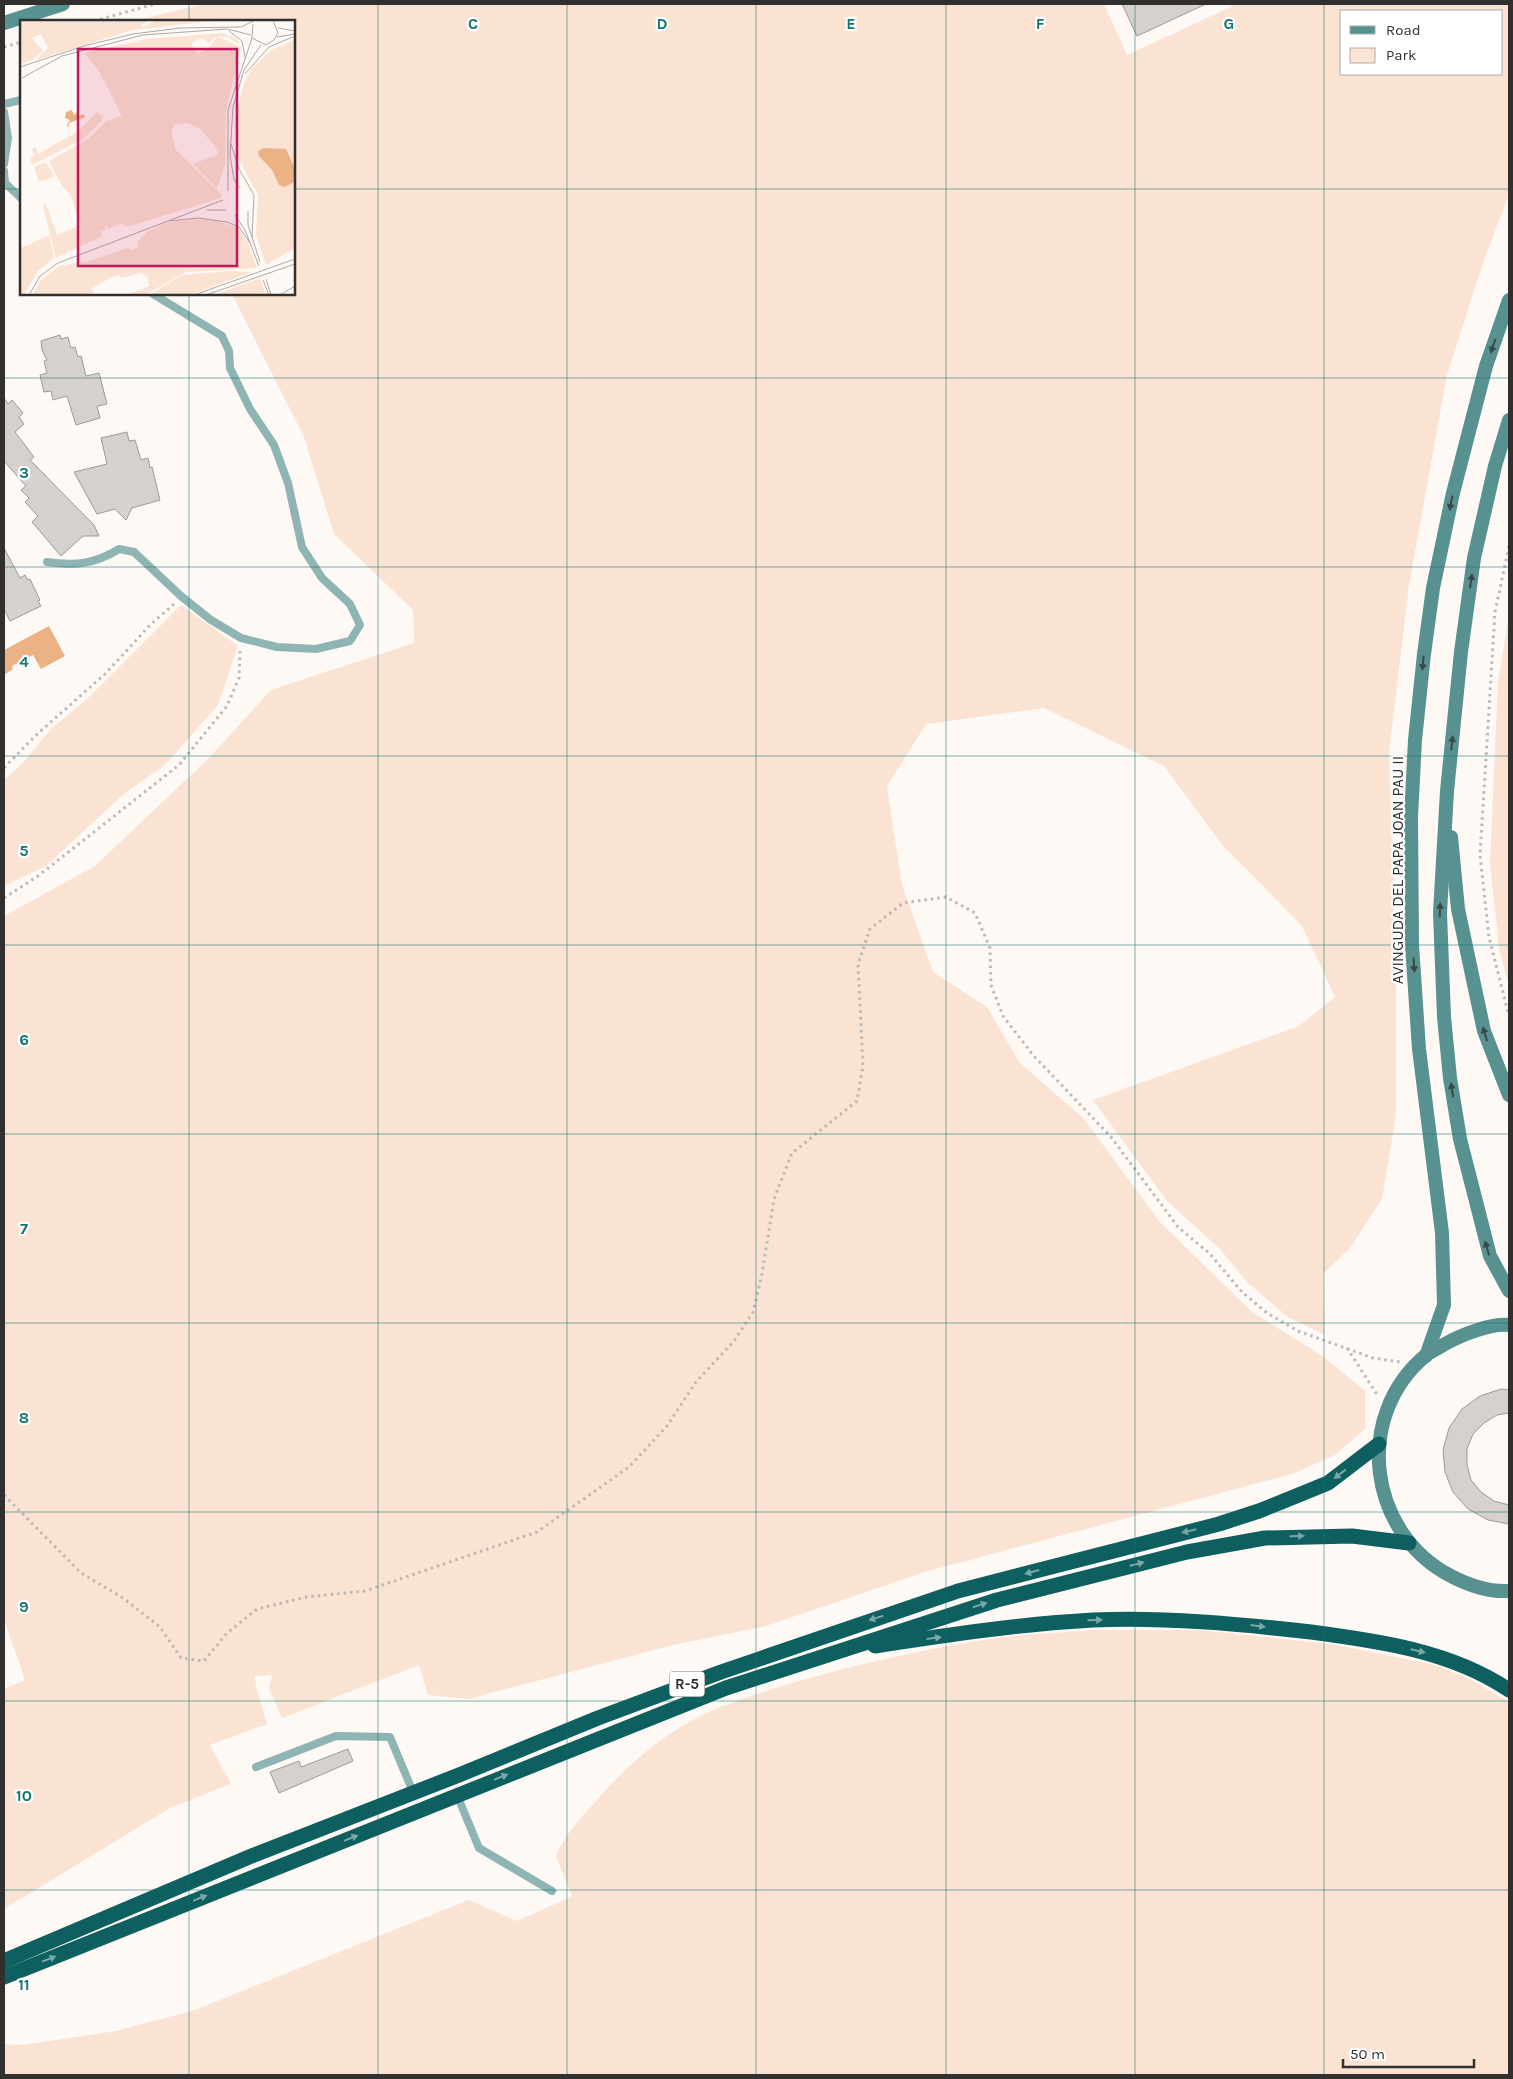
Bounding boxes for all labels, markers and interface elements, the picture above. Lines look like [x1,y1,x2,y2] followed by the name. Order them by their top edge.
[1340,10,1503,75] legend
[468,14,478,33] text: C
[657,14,668,33] text: D
[846,14,856,33] text: E
[1036,14,1045,33] text: F
[1224,14,1234,33] text: G
[20,20,295,295] inset map
[1386,21,1421,39] text: Road
[1386,46,1416,64] text: Park
[1489,339,1497,354] one-way arrow
[19,463,29,482] text: 3
[1446,495,1454,511] one-way arrow
[1467,573,1475,589] one-way arrow
[19,652,29,671] text: 4
[1419,655,1427,671] one-way arrow
[1448,735,1456,751] one-way arrow
[1388,756,1407,984] street label: AVINGUDA DEL PAPA JOAN PAU II
[19,841,29,860] text: 5
[1437,902,1445,918] one-way arrow
[1410,957,1418,973] one-way arrow
[1481,1026,1489,1041] one-way arrow
[19,1030,29,1049] text: 6
[1448,1081,1456,1097] one-way arrow
[20,1219,28,1238] text: 7
[1483,1240,1491,1255] one-way arrow
[19,1408,29,1427] text: 8
[1334,1469,1347,1480] one-way arrow
[1181,1527,1197,1535] one-way arrow
[1289,1532,1305,1540] one-way arrow
[1130,1560,1145,1568] one-way arrow
[1024,1568,1039,1576] one-way arrow
[19,1597,29,1616] text: 9
[973,1601,988,1609] one-way arrow
[868,1614,883,1622] one-way arrow
[1088,1616,1104,1624] one-way arrow
[1250,1622,1266,1630] one-way arrow
[926,1633,942,1641] one-way arrow
[1411,1647,1426,1655] one-way arrow
[670,1672,704,1696] road number: R-5
[494,1773,509,1781] one-way arrow
[16,1786,32,1805] text: 10
[344,1833,358,1841] one-way arrow
[193,1894,208,1902] one-way arrow
[42,1955,57,1963] one-way arrow
[18,1975,30,1994] text: 11
[1343,2036,1474,2068] scale bar
[1350,2045,1385,2063] text: 50 m

